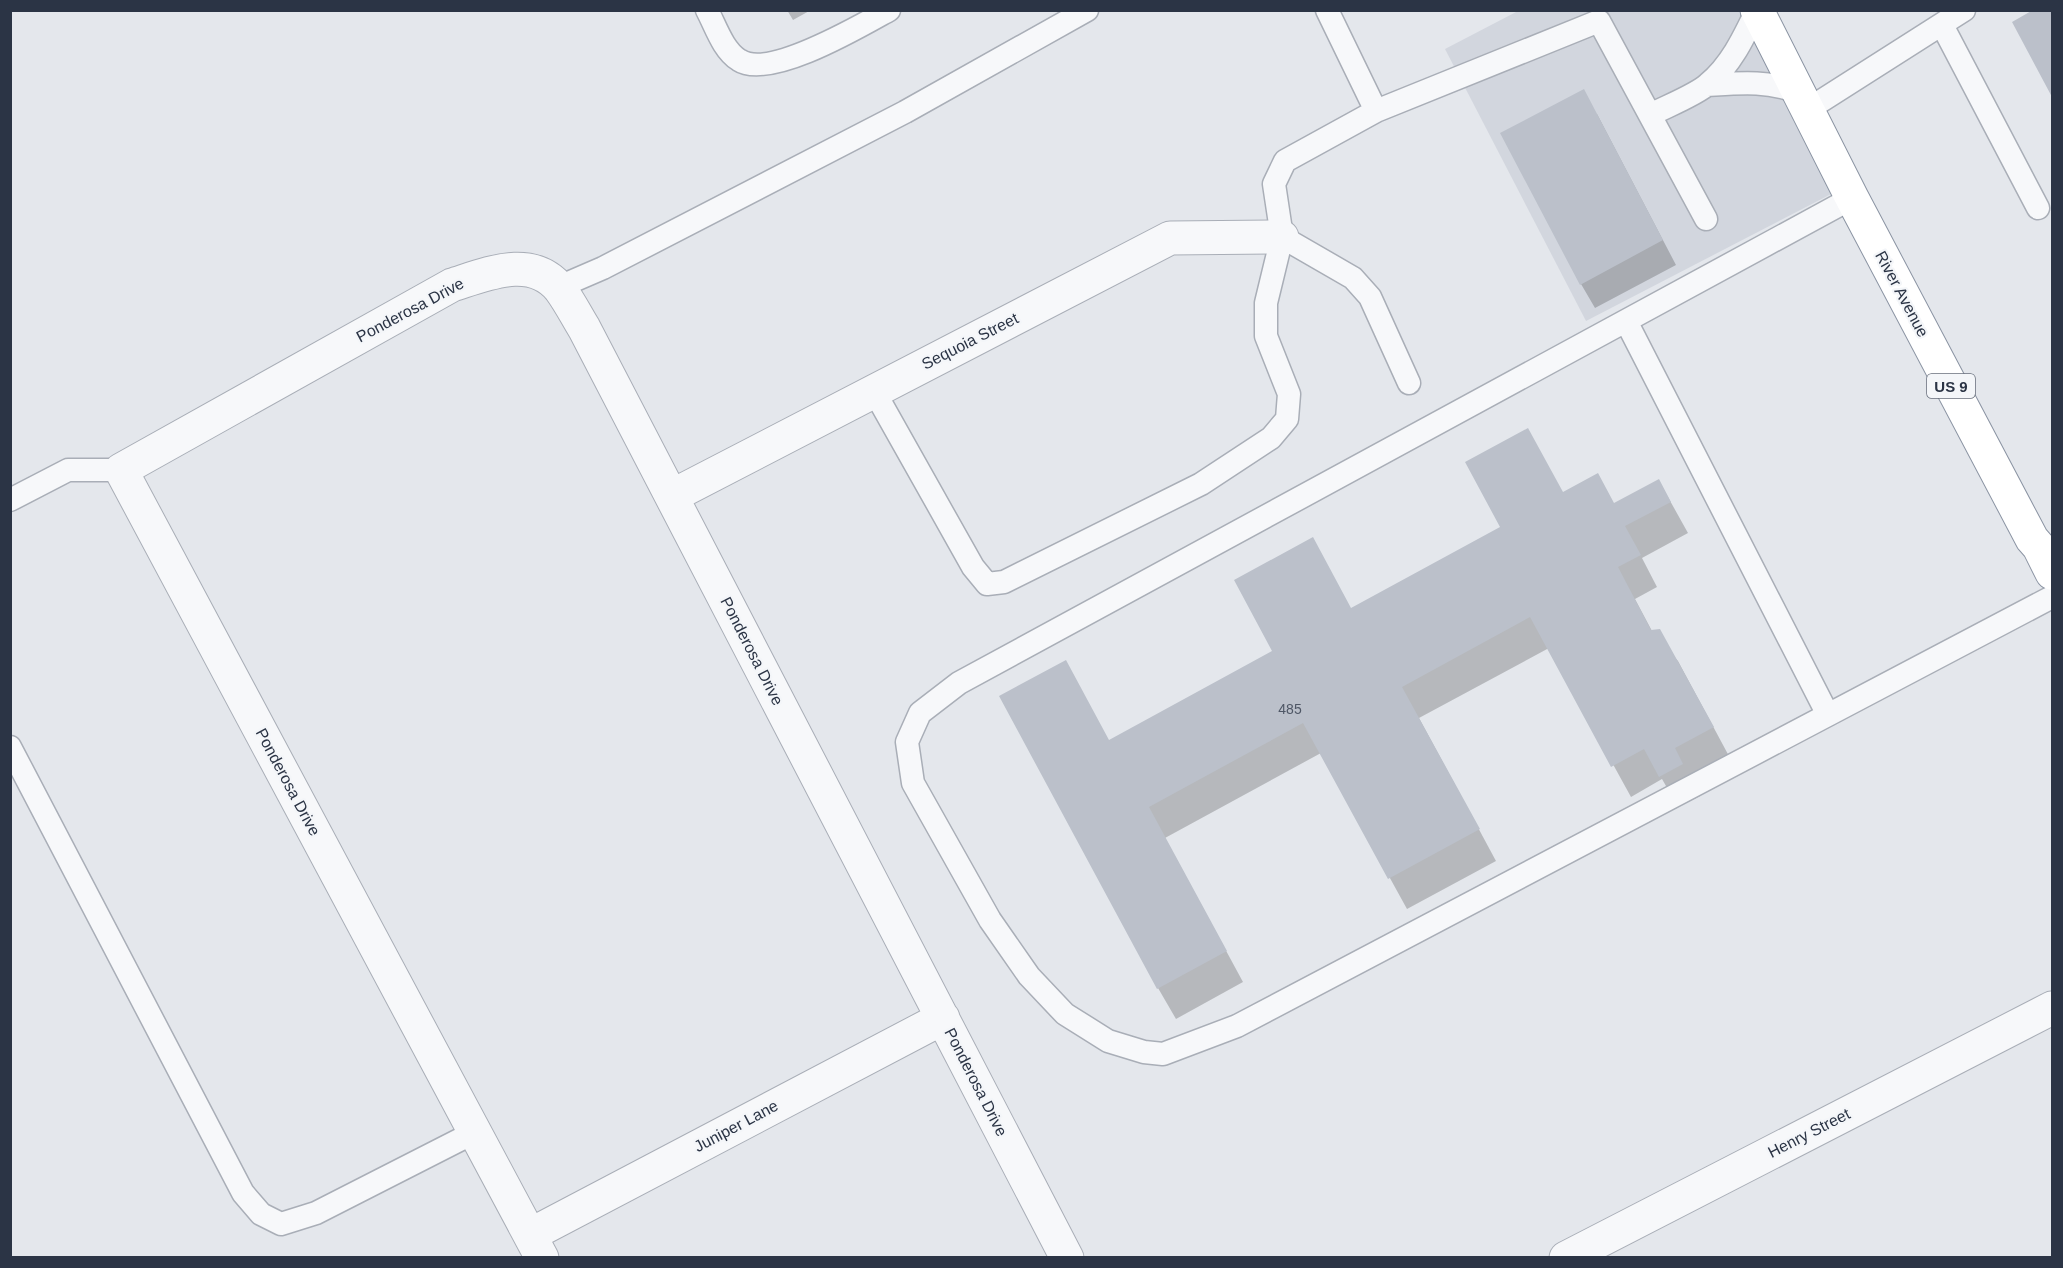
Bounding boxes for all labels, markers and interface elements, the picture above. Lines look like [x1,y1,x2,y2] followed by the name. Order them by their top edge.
[1872,248,1932,340] street label: River Avenue
[353,274,467,345] street label: Ponderosa Drive
[919,309,1022,373] street label: Sequoia Street
[1927,374,1975,398] road number: US 9
[717,594,787,708] street label: Ponderosa Drive
[1278,701,1302,717] house number: 485
[253,725,324,839] street label: Ponderosa Drive
[941,1025,1011,1139] street label: Ponderosa Drive
[691,1097,781,1155] street label: Juniper Lane
[1765,1105,1853,1161] street label: Henry Street

